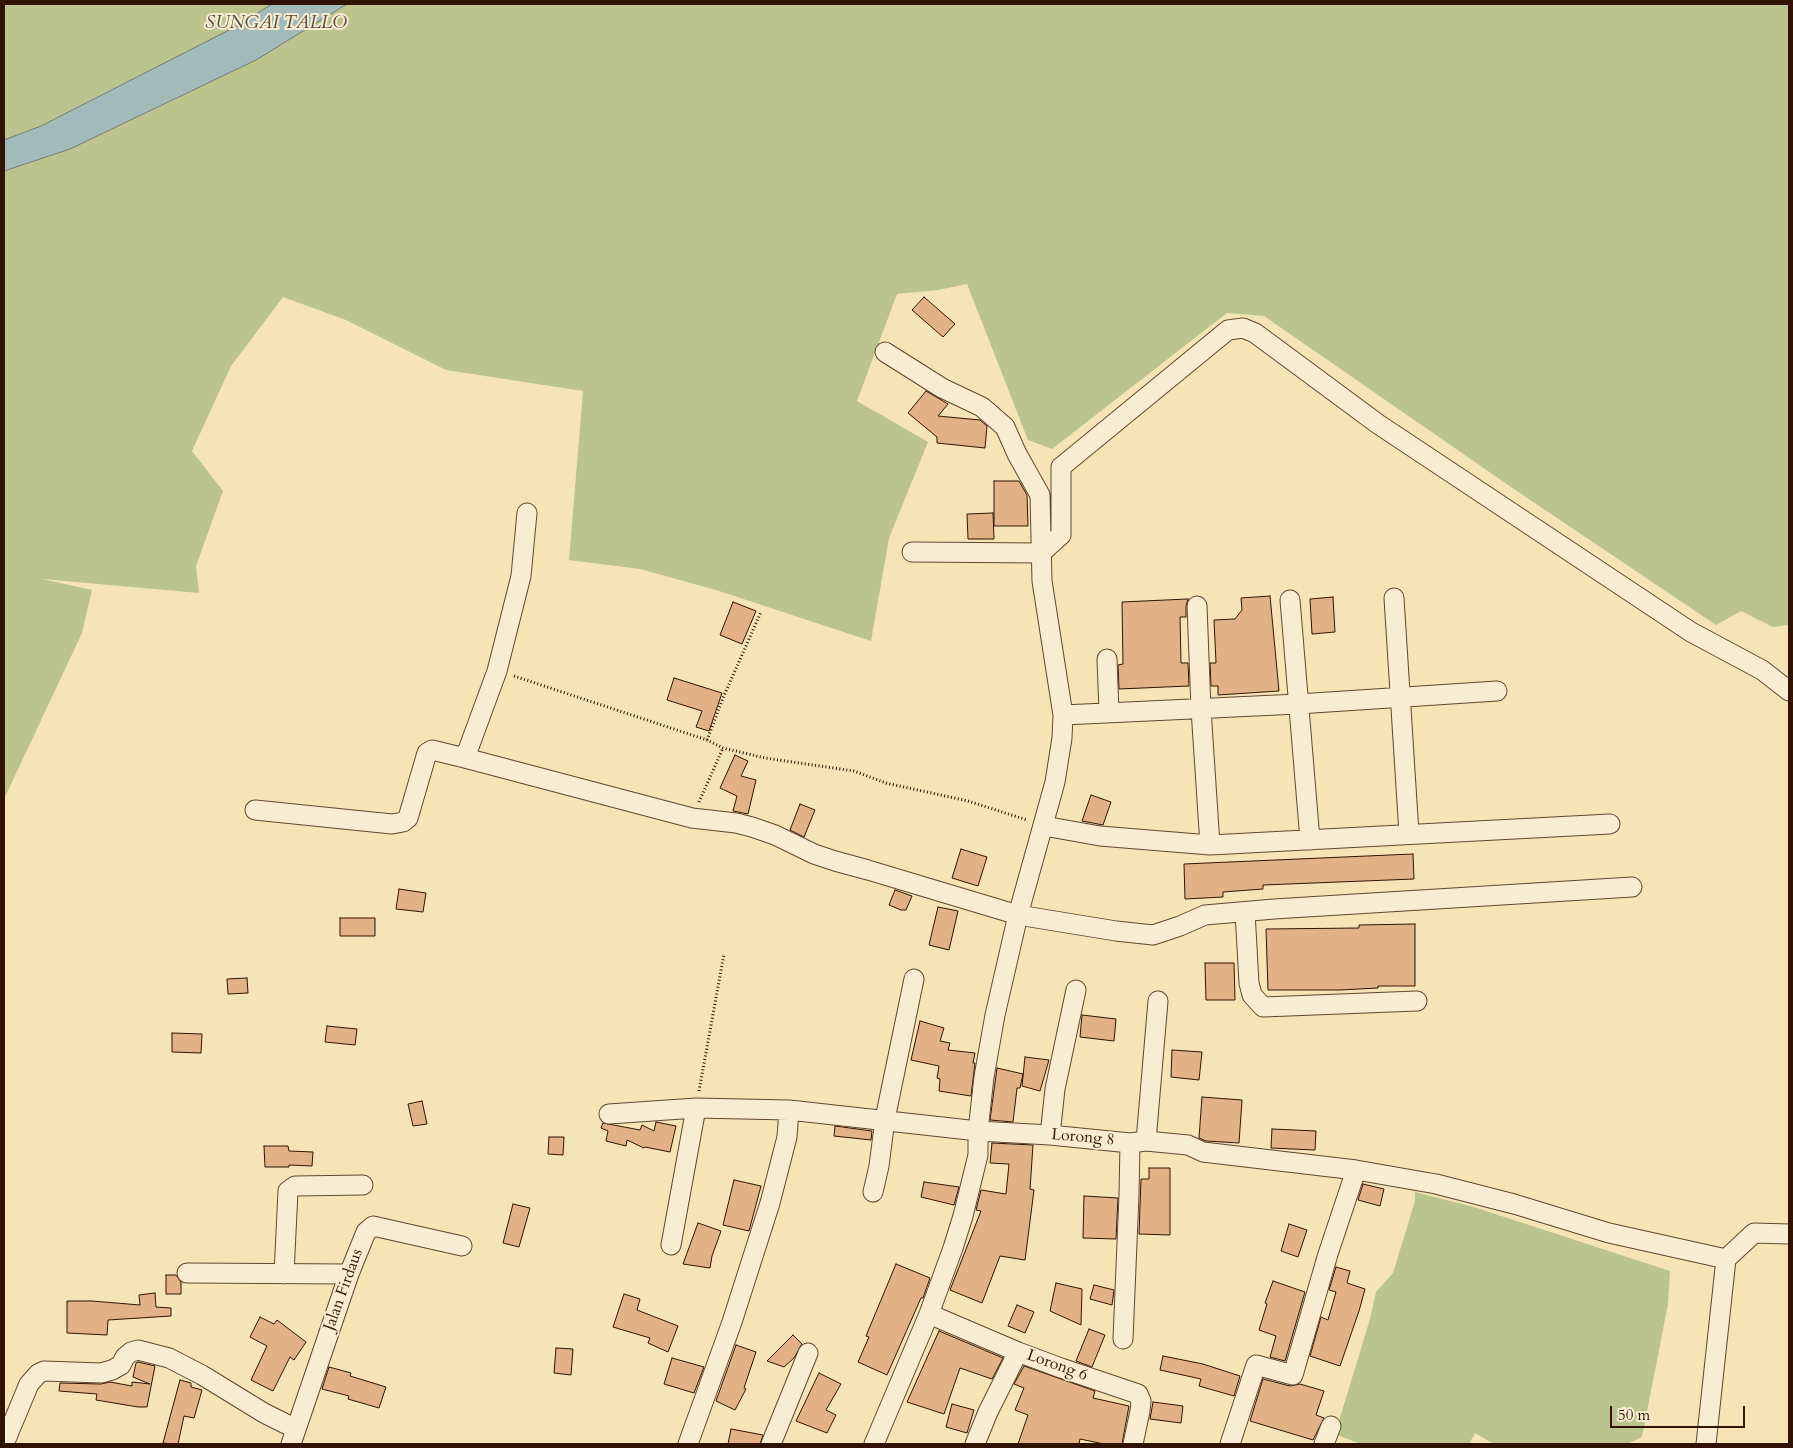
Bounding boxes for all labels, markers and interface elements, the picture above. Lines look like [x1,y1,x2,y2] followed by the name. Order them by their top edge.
[205,13,347,35] water label: SUNGAI TALLO
[1051,1126,1115,1150] street label: Lorong 8
[320,1246,368,1334] street label: Jalan Firdaus
[1024,1346,1090,1386] street label: Lorong 6
[1613,1396,1748,1428] scale bar
[1618,1405,1650,1425] text: 50 m

